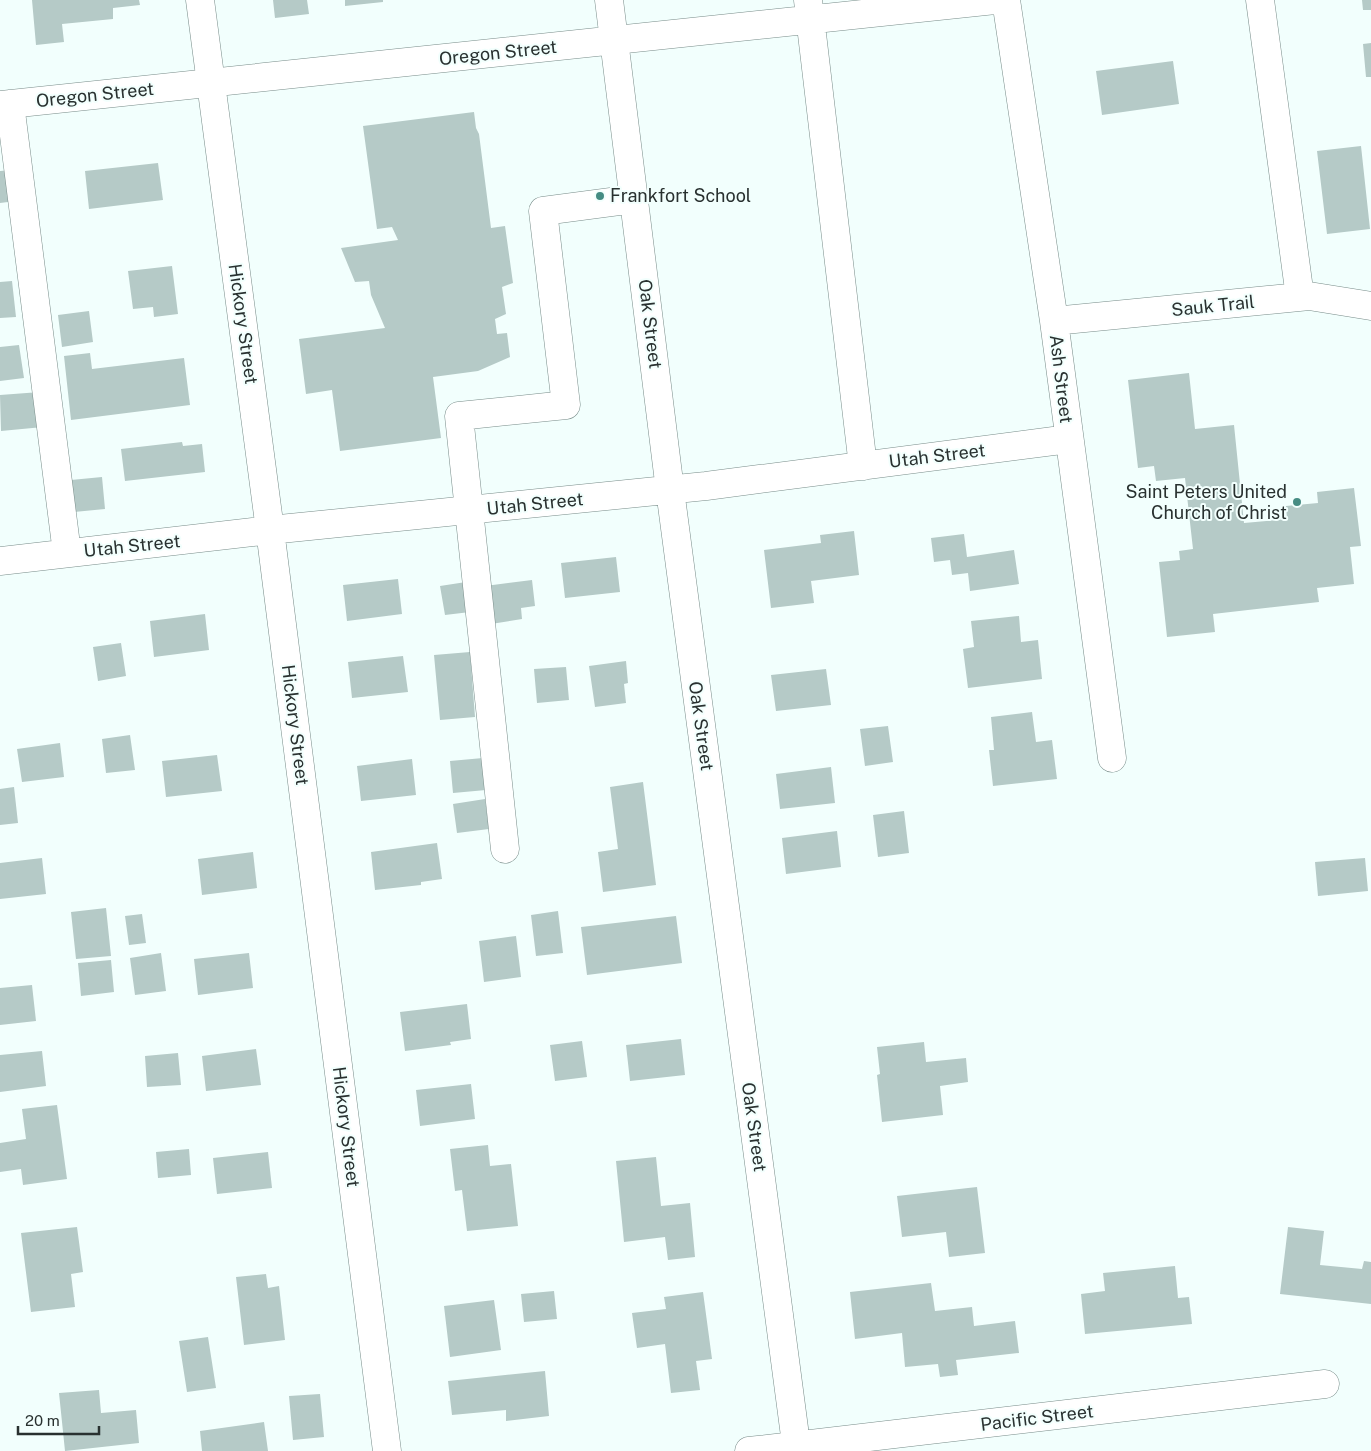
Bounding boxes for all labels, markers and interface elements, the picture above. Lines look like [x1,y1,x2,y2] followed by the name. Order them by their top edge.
[438,36,558,69] street label: Oregon Street
[35,78,155,111] street label: Oregon Street
[610,185,751,206] place label: Frankfort School
[594,190,606,202] marker: Frankfort School
[225,262,262,386] street label: Hickory Street
[635,278,666,370] street label: Oak Street
[1170,291,1256,320] street label: Sauk Trail
[1046,334,1077,424] street label: Ash Street
[887,439,986,472] street label: Utah Street
[1126,481,1287,523] place label: Saint Peters United Church of Christ
[486,488,584,519] street label: Utah Street
[1291,496,1303,508] marker: Saint Peters United Church of Christ
[83,530,181,561] street label: Utah Street
[278,663,313,787] street label: Hickory Street
[685,680,718,772] street label: Oak Street
[329,1065,364,1189] street label: Hickory Street
[738,1081,771,1173] street label: Oak Street
[979,1400,1095,1435] street label: Pacific Street
[18,1404,99,1436] scale bar
[25,1412,60,1429] text: 20 m

